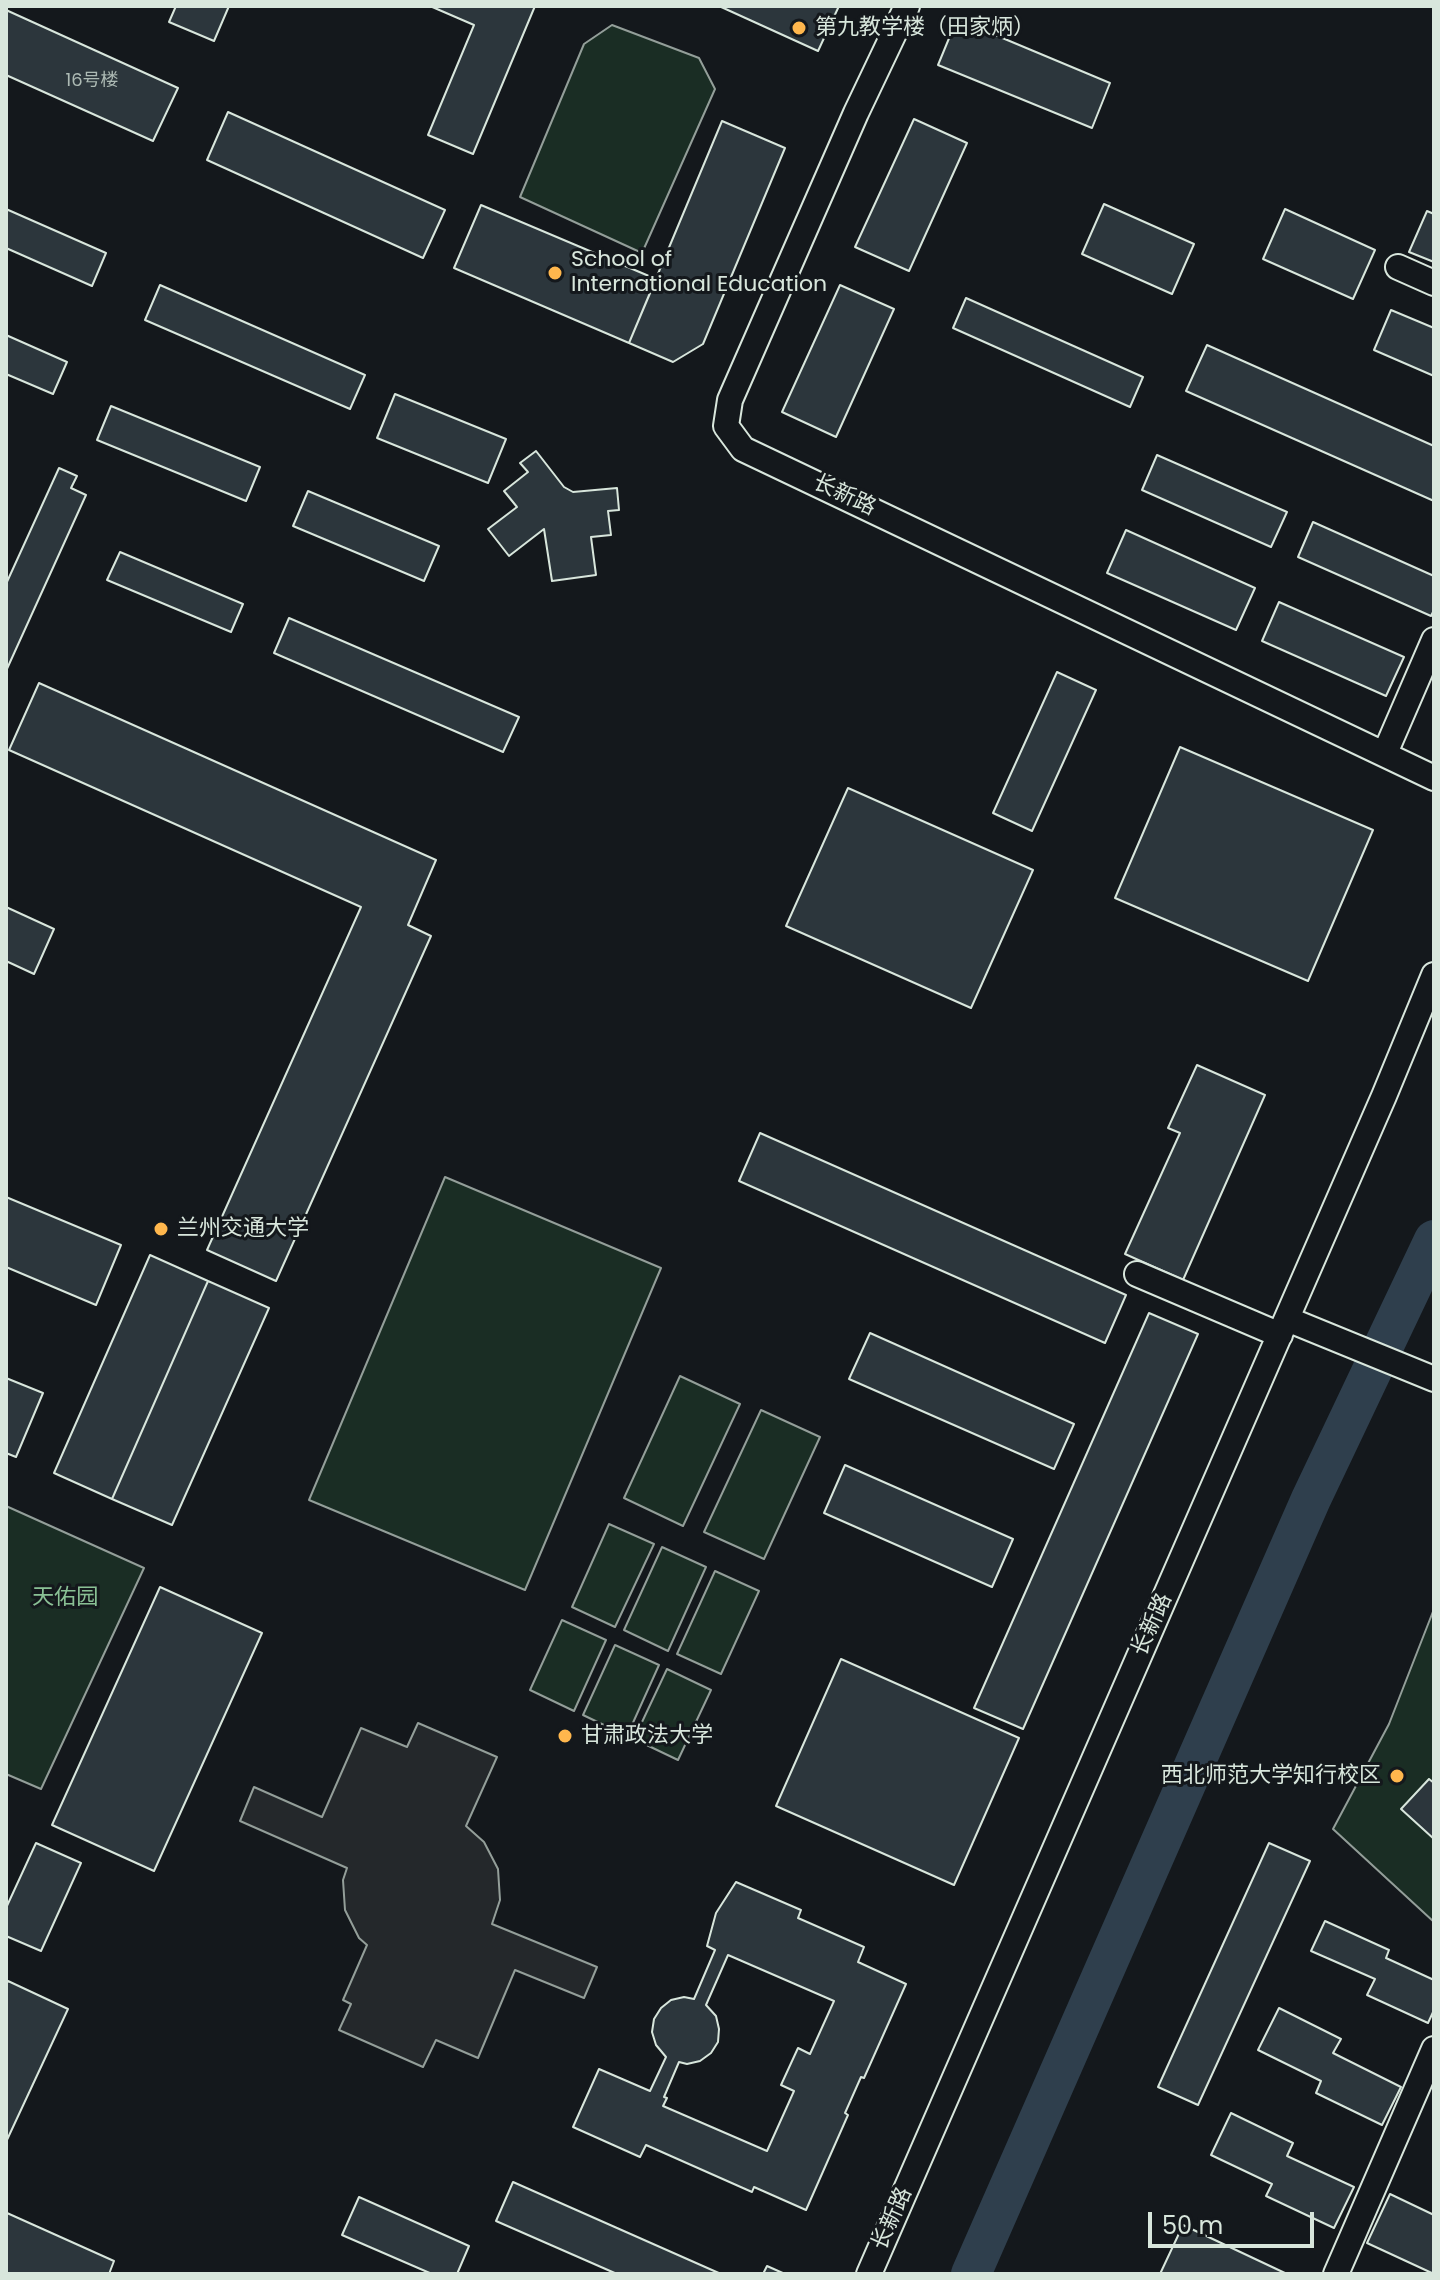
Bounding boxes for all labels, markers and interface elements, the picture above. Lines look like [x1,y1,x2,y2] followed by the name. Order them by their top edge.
[815,15,1035,41] place label: 第九教学楼（田家炳）
[790,19,808,37] marker: 第九教学楼（田家炳）
[65,70,119,92] house number: 16号楼
[571,247,827,298] place label: School of International Education
[546,264,564,282] marker: School of International Education
[809,470,879,522] street label: 长新路
[177,1216,309,1242] place label: 兰州交通大学
[152,1220,170,1238] marker: 兰州交通大学
[32,1585,98,1611] park label: 天佑园
[1128,1589,1178,1661] street label: 长新路
[581,1723,713,1749] place label: 甘肃政法大学
[556,1727,574,1745] marker: 甘肃政法大学
[1161,1763,1381,1789] place label: 西北师范大学知行校区
[1388,1767,1406,1785] marker: 西北师范大学知行校区
[868,2183,918,2255] street label: 长新路
[1152,2196,1318,2246] scale bar
[1162,2209,1223,2242] text: 50 m

